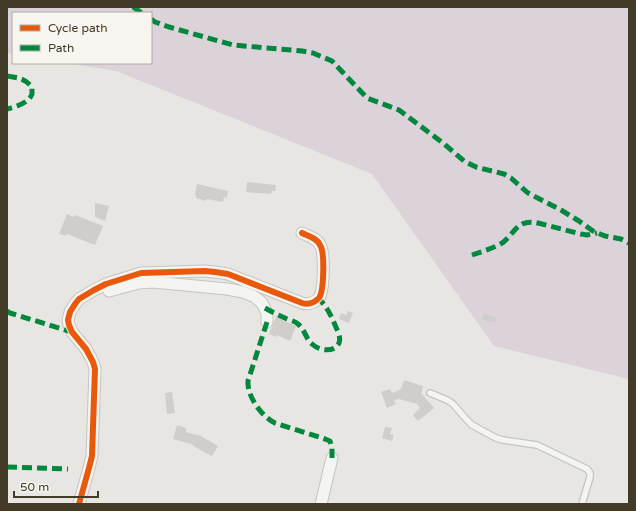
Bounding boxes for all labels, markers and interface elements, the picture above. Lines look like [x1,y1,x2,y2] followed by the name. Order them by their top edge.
[12,12,152,64] legend
[48,21,107,35] text: Cycle path
[48,41,74,55] text: Path
[14,473,98,499] scale bar
[20,480,49,494] text: 50 m

